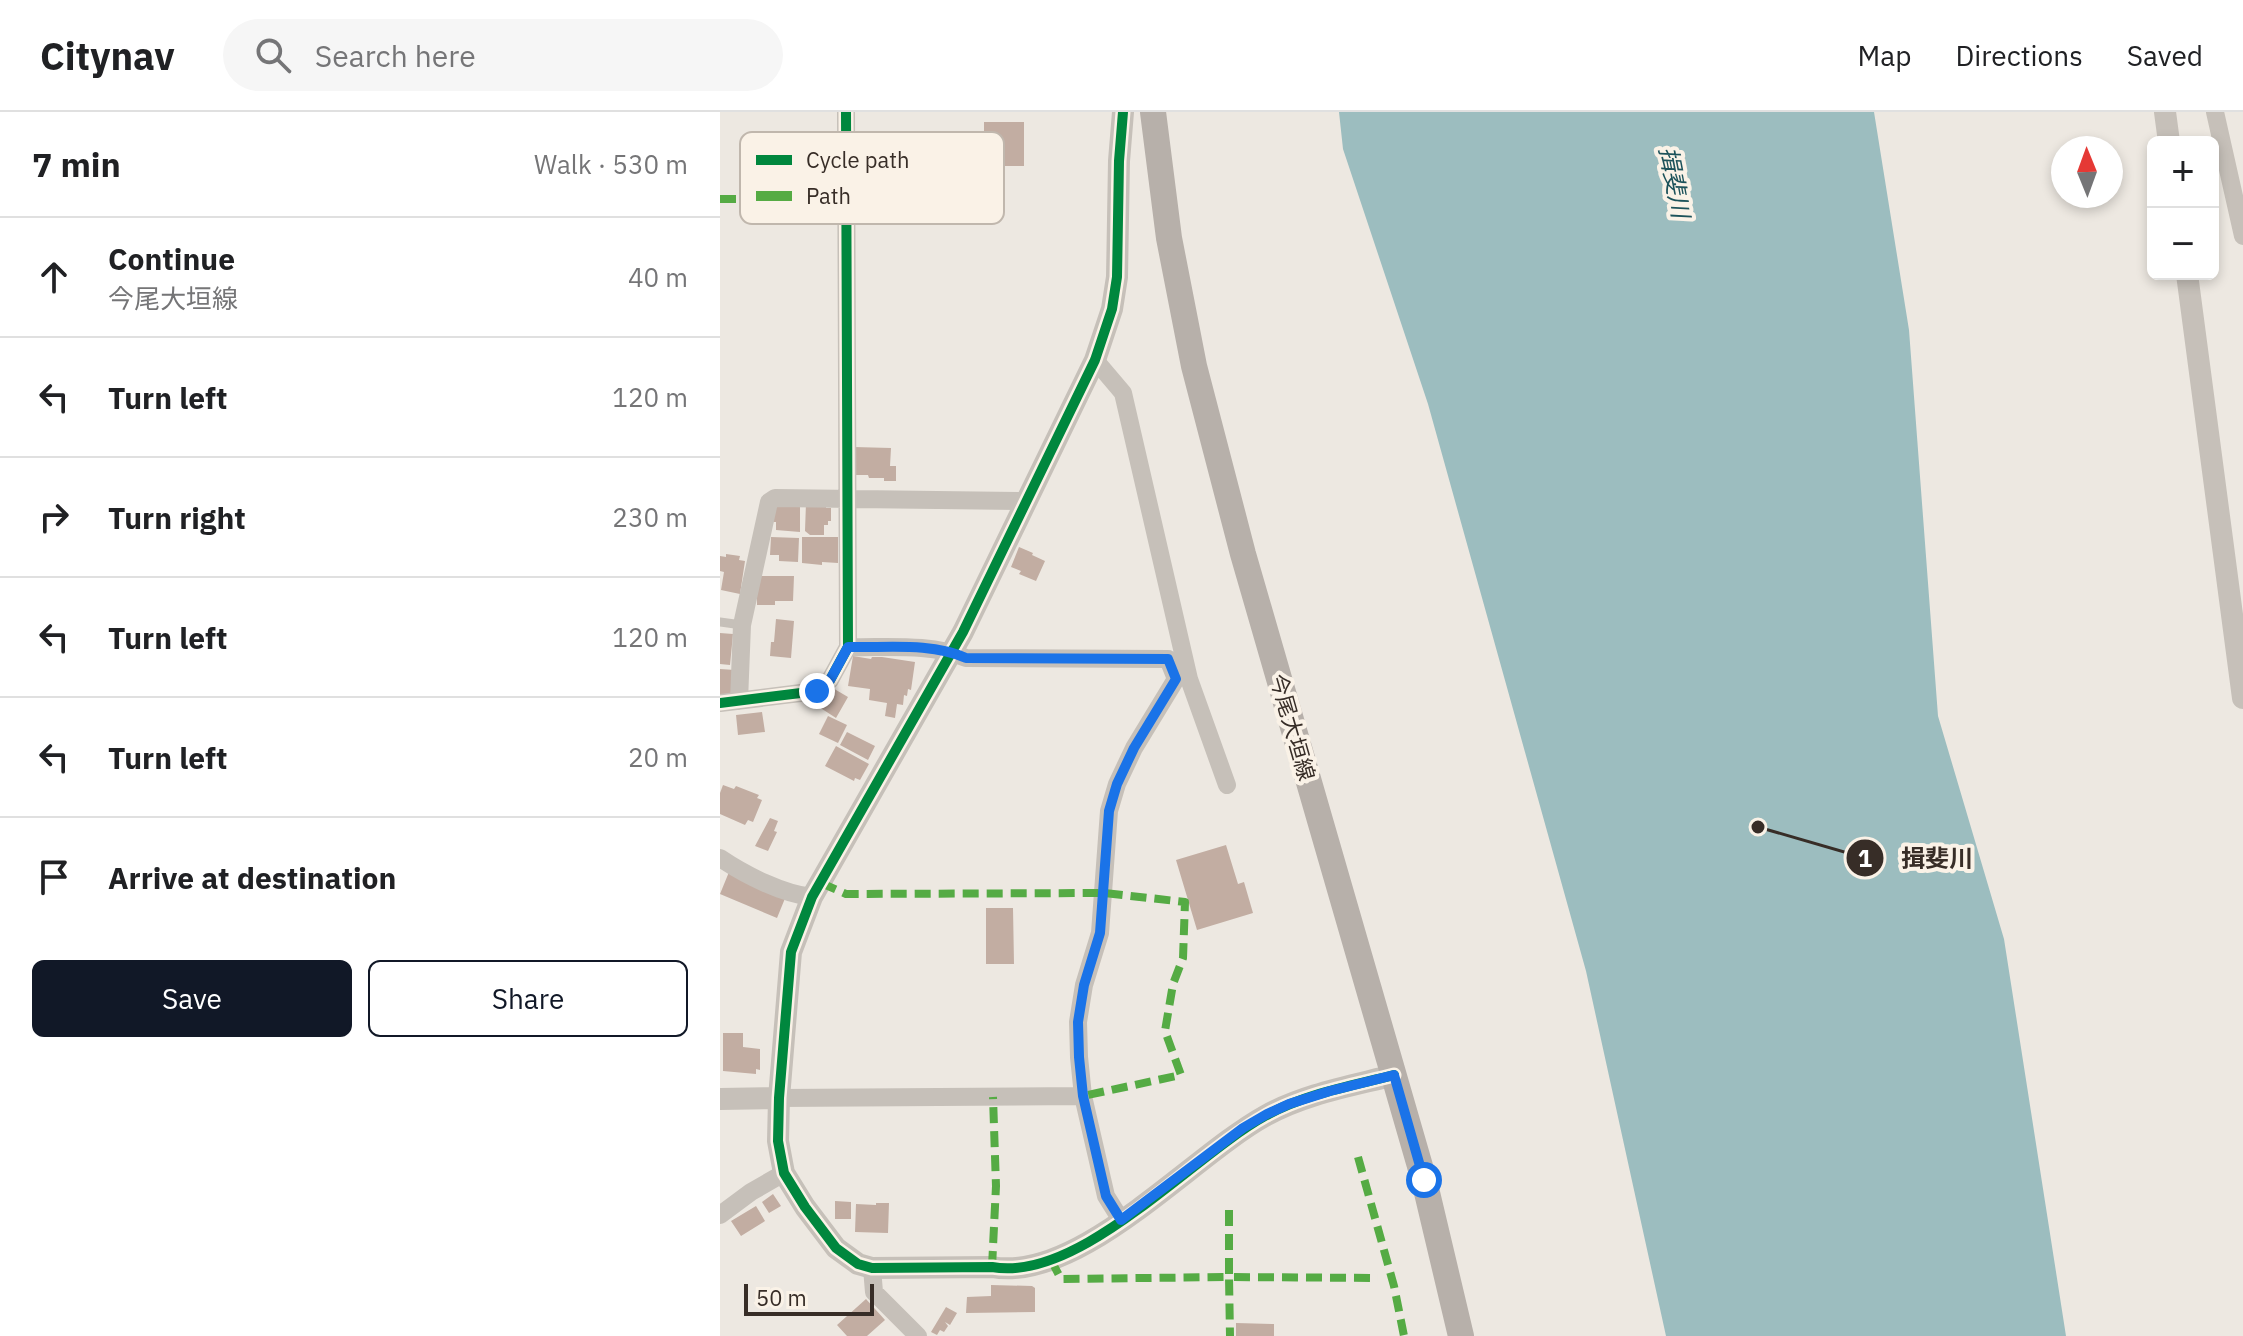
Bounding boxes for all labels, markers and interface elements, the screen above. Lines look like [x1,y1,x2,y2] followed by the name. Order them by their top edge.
[223,19,783,91] search box
[40,31,175,80] text: Citynav
[251,33,295,77] icon: search
[315,36,476,75] text: Search here
[1857,37,1911,74] text: Map
[1955,37,2083,74] text: Directions
[2127,37,2203,74] text: Saved
[740,132,1004,224] legend
[2051,136,2123,208] north arrow
[2147,136,2219,280] map controls
[2147,136,2219,208] button: +
[32,142,121,186] text: 7 min
[1652,144,1698,223] water label: 揖斐川
[806,145,910,174] text: Cycle path
[534,147,688,181] text: Walk · 530 m
[806,181,851,210] text: Path
[2147,208,2219,280] button: −
[108,239,235,278] text: Continue
[32,255,76,299] icon: ahead
[628,260,688,294] text: 40 m
[108,281,238,315] text: 今尾大垣線
[32,375,76,419] icon: left
[108,378,227,417] text: Turn left
[612,380,688,414] text: 120 m
[32,495,76,539] icon: right
[108,498,246,537] text: Turn right
[612,500,688,534] text: 230 m
[32,615,76,659] icon: left
[108,618,227,657] text: Turn left
[612,620,688,654] text: 120 m
[1264,670,1322,784] street label: 今尾大垣線
[799,673,835,709] route end
[32,735,76,779] icon: left
[108,738,227,777] text: Turn left
[628,740,688,774] text: 20 m
[1845,834,1989,882] callout: 揖斐川
[1858,842,1872,874] text: 1
[1901,842,1973,874] text: 揖斐川
[32,855,76,899] icon: arrive
[108,858,396,897] text: Arrive at destination
[32,960,352,1037] button: Save
[368,960,688,1037] button: Share
[1406,1162,1442,1198] route start
[744,1280,874,1316] scale bar
[756,1283,807,1312] text: 50 m

